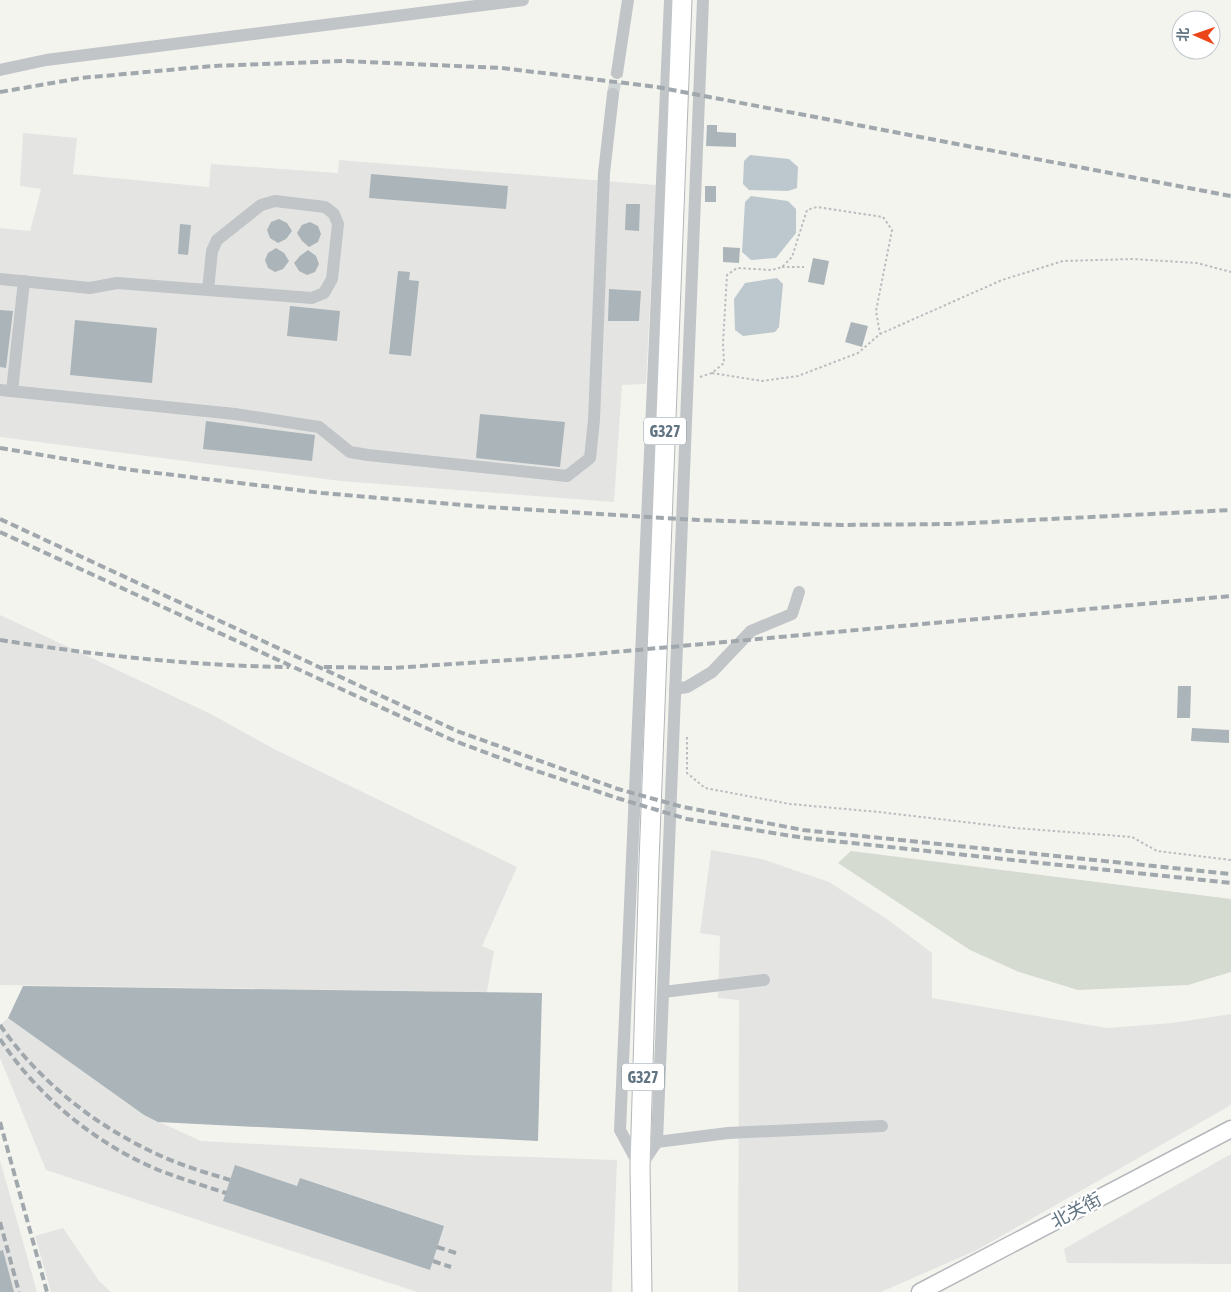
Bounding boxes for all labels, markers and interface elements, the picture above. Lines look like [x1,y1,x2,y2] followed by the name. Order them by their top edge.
[1171,10,1221,60] north arrow
[1175,27,1191,42] text: 北
[644,418,686,444] road number: G327
[622,1064,664,1090] road number: G327
[1047,1188,1105,1232] street label: 北关街

